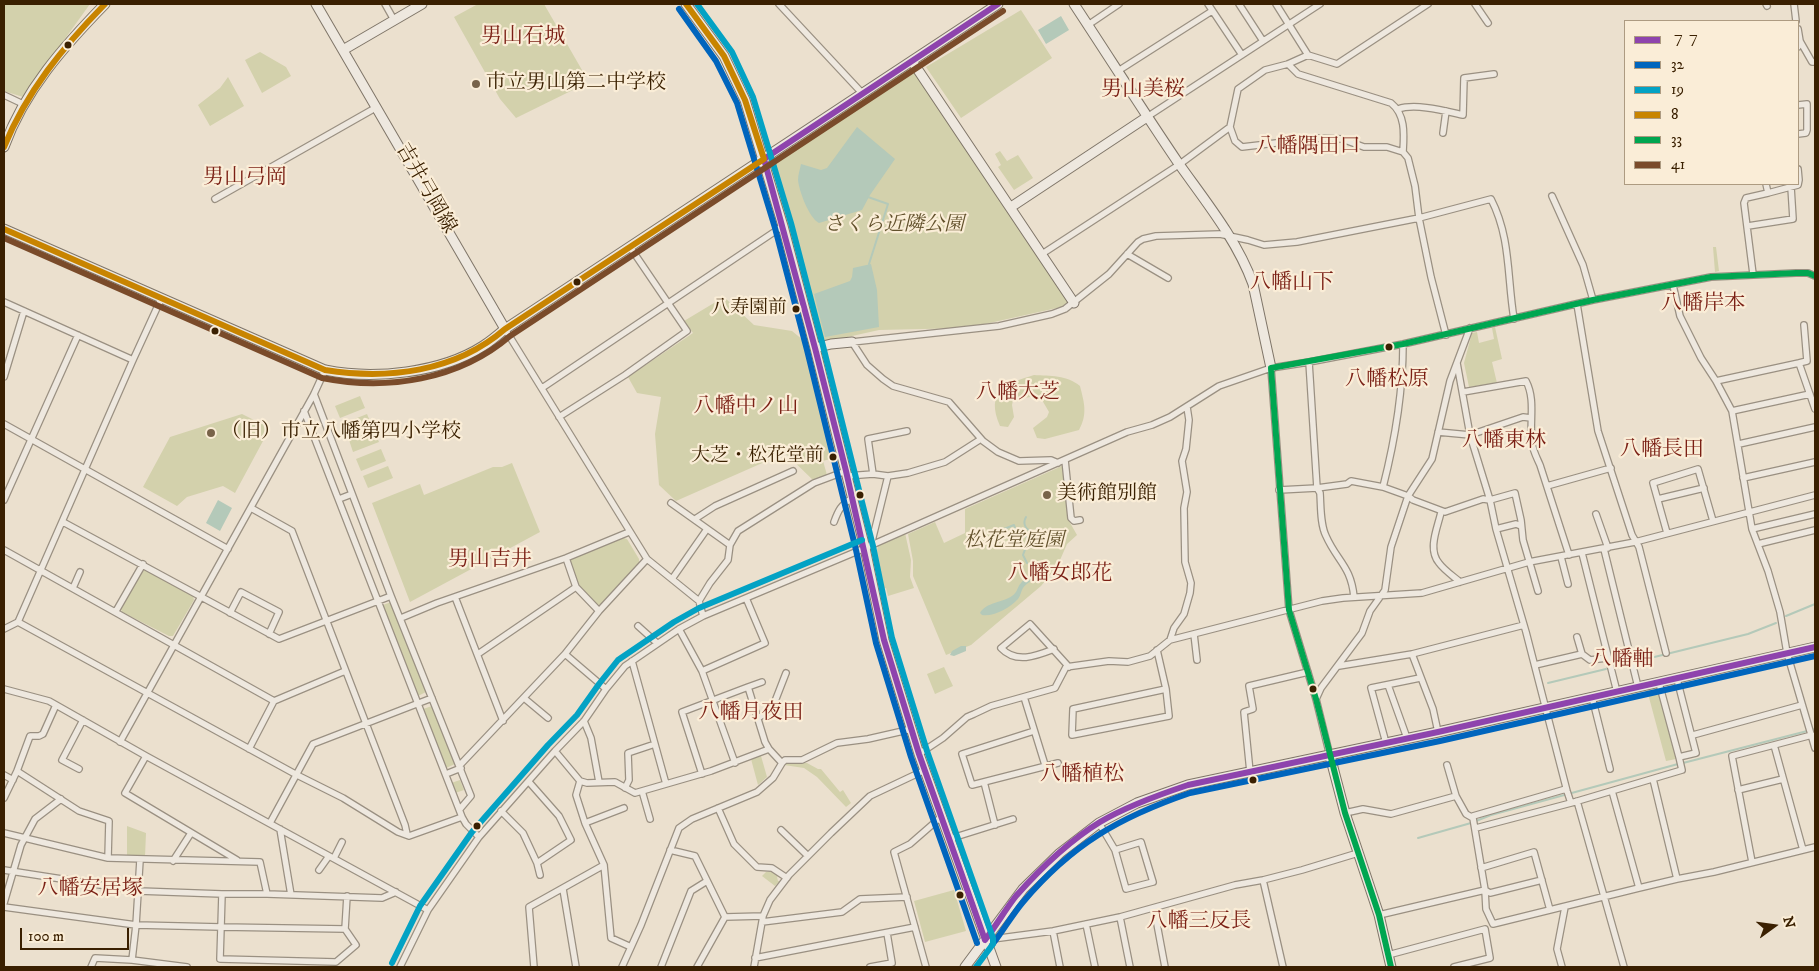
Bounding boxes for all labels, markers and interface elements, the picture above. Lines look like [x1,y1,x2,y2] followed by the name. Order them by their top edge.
[1624,20,1799,185] legend
[481,25,565,51] district label: 男山石城
[1671,32,1701,51] text: ７７
[63,40,73,50] unlabelled marker
[1671,55,1684,74] text: 32
[486,72,666,96] place label: 市立男山第二中学校
[470,78,482,90] marker: 市立男山第二中学校
[1101,78,1185,104] district label: 男山美桜
[1671,80,1684,99] text: 19
[1671,105,1679,124] text: 8
[1671,130,1682,149] text: 33
[1256,135,1360,161] district label: 八幡隅田口
[390,140,460,238] street label: 吉井弓岡線
[1671,155,1685,174] text: 41
[203,166,287,192] district label: 男山弓岡
[824,214,964,238] park label: さくら近隣公園
[1250,271,1334,297] district label: 八幡山下
[572,277,582,287] unlabelled marker
[1661,292,1745,318] district label: 八幡岸本
[711,298,787,320] place label: 八寿園前
[791,304,801,314] marker: 八寿園前
[210,326,220,336] unlabelled marker
[1384,342,1394,352] unlabelled marker
[1345,368,1429,394] district label: 八幡松原
[976,381,1060,407] district label: 八幡大芝
[694,395,798,421] district label: 八幡中ノ山
[221,421,461,445] place label: （旧）市立八幡第四小学校
[205,427,217,439] marker: （旧）市立八幡第四小学校
[1462,429,1546,455] district label: 八幡東林
[1620,438,1704,464] district label: 八幡長田
[691,446,824,468] place label: 大芝・松花堂前
[828,452,838,462] marker: 大芝・松花堂前
[1057,483,1157,507] place label: 美術館別館
[1041,489,1053,501] marker: 美術館別館
[855,490,865,500] unlabelled marker
[964,530,1064,554] park label: 松花堂庭園
[448,548,532,574] district label: 男山吉井
[1008,562,1112,588] district label: 八幡女郎花
[1591,648,1653,674] district label: 八幡軸
[1308,684,1318,694] unlabelled marker
[699,701,803,727] district label: 八幡月夜田
[1040,763,1124,789] district label: 八幡植松
[1248,775,1258,785] unlabelled marker
[472,821,482,831] unlabelled marker
[38,877,142,903] district label: 八幡安居塚
[955,890,965,900] unlabelled marker
[1749,901,1799,951] north arrow
[1147,910,1251,936] district label: 八幡三反長
[1778,915,1799,930] text: N
[22,918,131,950] scale bar
[28,927,64,946] text: 100 m

